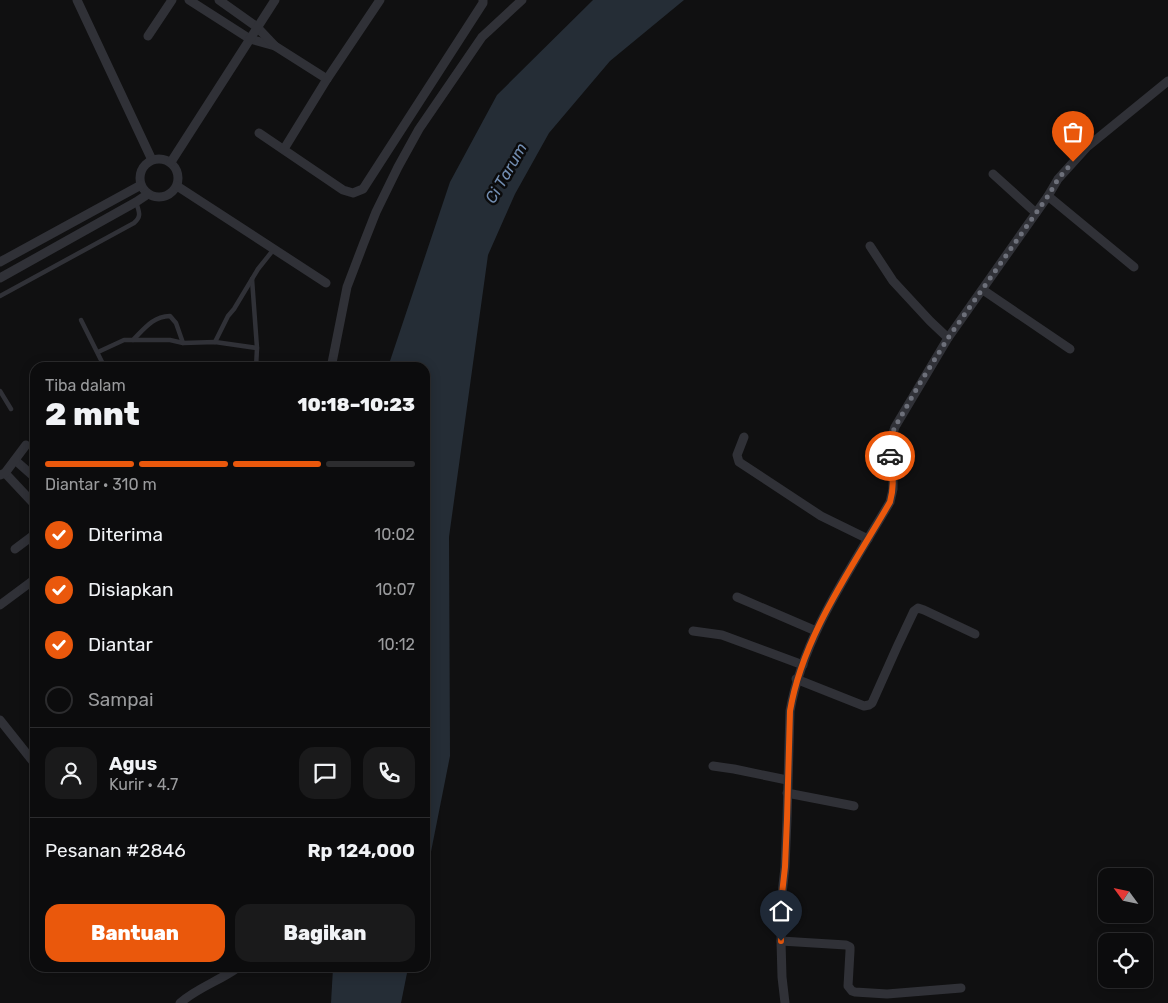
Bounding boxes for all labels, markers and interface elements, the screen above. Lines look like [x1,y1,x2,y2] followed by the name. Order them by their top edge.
[1052,111,1094,162] pin
[1059,118,1087,146] icon: bag
[481,139,531,207] water label: Ci Tarum
[45,376,126,395] text: Tiba dalam
[297,393,415,416] text: 10:18–10:23
[45,395,140,433] text: 2 mnt
[865,431,915,481] courier
[876,442,904,470] icon: car
[45,475,157,494] text: Diantar · 310 m
[45,521,73,549] icon: check
[88,523,163,546] text: Diterima
[374,525,415,544] text: 10:02
[45,576,73,604] icon: check
[88,578,173,601] text: Disiapkan
[376,580,415,599] text: 10:07
[45,631,73,659] icon: check
[88,633,153,656] text: Diantar
[378,635,415,654] text: 10:12
[88,688,154,711] text: Sampai
[45,747,97,799] button: person
[299,747,351,799] button: chat
[363,747,415,799] button: phone
[109,752,157,775] text: Agus
[109,775,178,794] text: Kurir · 4.7
[45,839,186,862] text: Pesanan #2846
[307,839,415,862] text: Rp 124,000
[1098,868,1152,922] north arrow
[1098,868,1153,988] map controls
[760,890,802,941] pin
[767,897,795,925] icon: home
[45,904,225,962] button: Bantuan
[235,904,415,962] button: Bagikan
[1098,933,1153,988] button: locate

